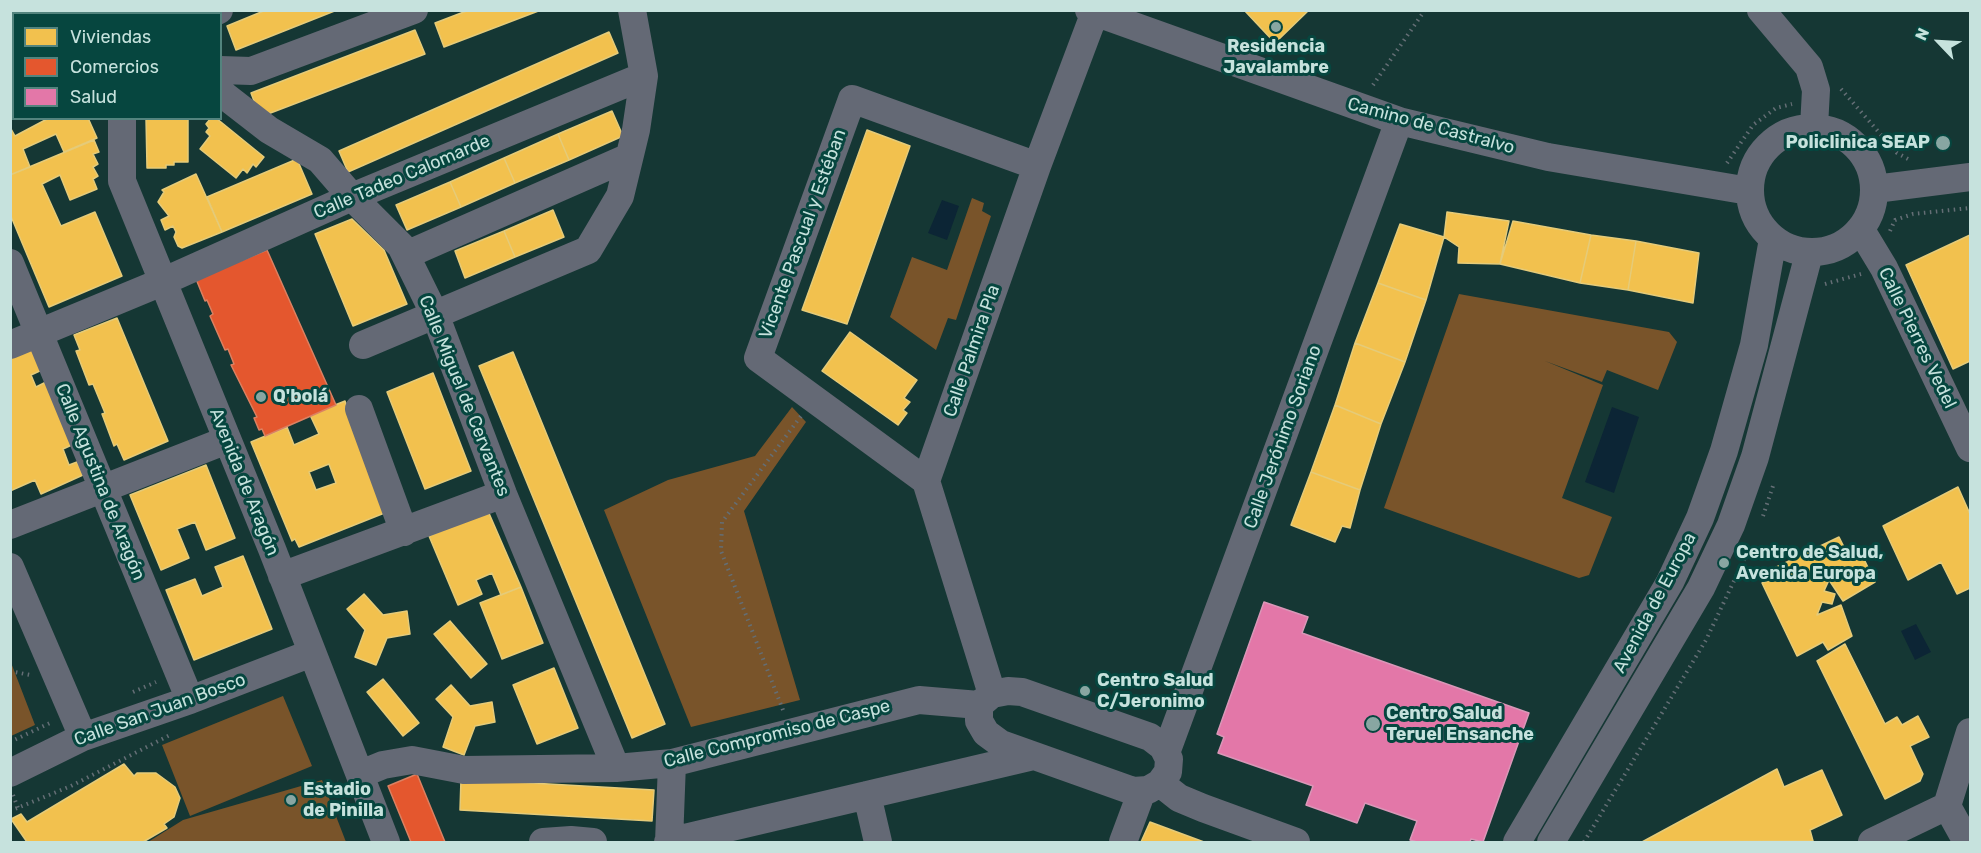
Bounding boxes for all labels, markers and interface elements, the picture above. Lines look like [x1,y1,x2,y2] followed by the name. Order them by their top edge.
[12,12,222,120] legend
[1909,12,1969,72] north arrow
[1269,20,1283,34] marker: Residencia Javalambre
[1911,25,1933,43] text: N
[70,26,151,48] text: Viviendas
[1223,36,1329,78] place label: Residencia Javalambre
[70,56,159,78] text: Comercios
[70,86,117,108] text: Salud
[1345,93,1517,159] street label: Camino de Castralvo
[755,126,851,342] street label: Vicente Pascual y Estéban
[311,130,493,224] street label: Calle Tadeo Calomarde
[1785,132,1930,154] place label: Policlinica SEAP
[1934,134,1952,152] marker: Policlinica SEAP
[1873,264,1961,412] street label: Calle Pierres Vedel
[939,282,1005,420] street label: Calle Palmira Pla
[414,292,514,500] street label: Calle Miguel de Cervantes
[1240,342,1326,532] street label: Calle Jerónimo Soriano
[51,380,149,584] street label: Calle Agustina de Aragón
[273,386,328,408] place label: Q'bolá
[254,390,268,404] marker: Q'bolá
[205,405,283,559] street label: Avenida de Aragón
[1609,529,1701,677] street label: Avenida de Europa
[1736,542,1884,584] place label: Centro de Salud, Avenida Europa
[1717,556,1731,570] marker: Centro de Salud, Avenida Europa
[71,669,249,751] street label: Calle San Juan Bosco
[1097,670,1214,712] place label: Centro Salud C/Jeronimo
[1078,684,1092,698] marker: Centro Salud C/Jeronimo
[662,695,892,773] street label: Calle Compromiso de Caspe
[1386,703,1534,746] place label: Centro Salud Teruel Ensanche
[1364,715,1382,733] marker: Centro Salud Teruel Ensanche
[303,779,384,822] place label: Estadio de Pinilla
[284,793,298,807] marker: Estadio de Pinilla

